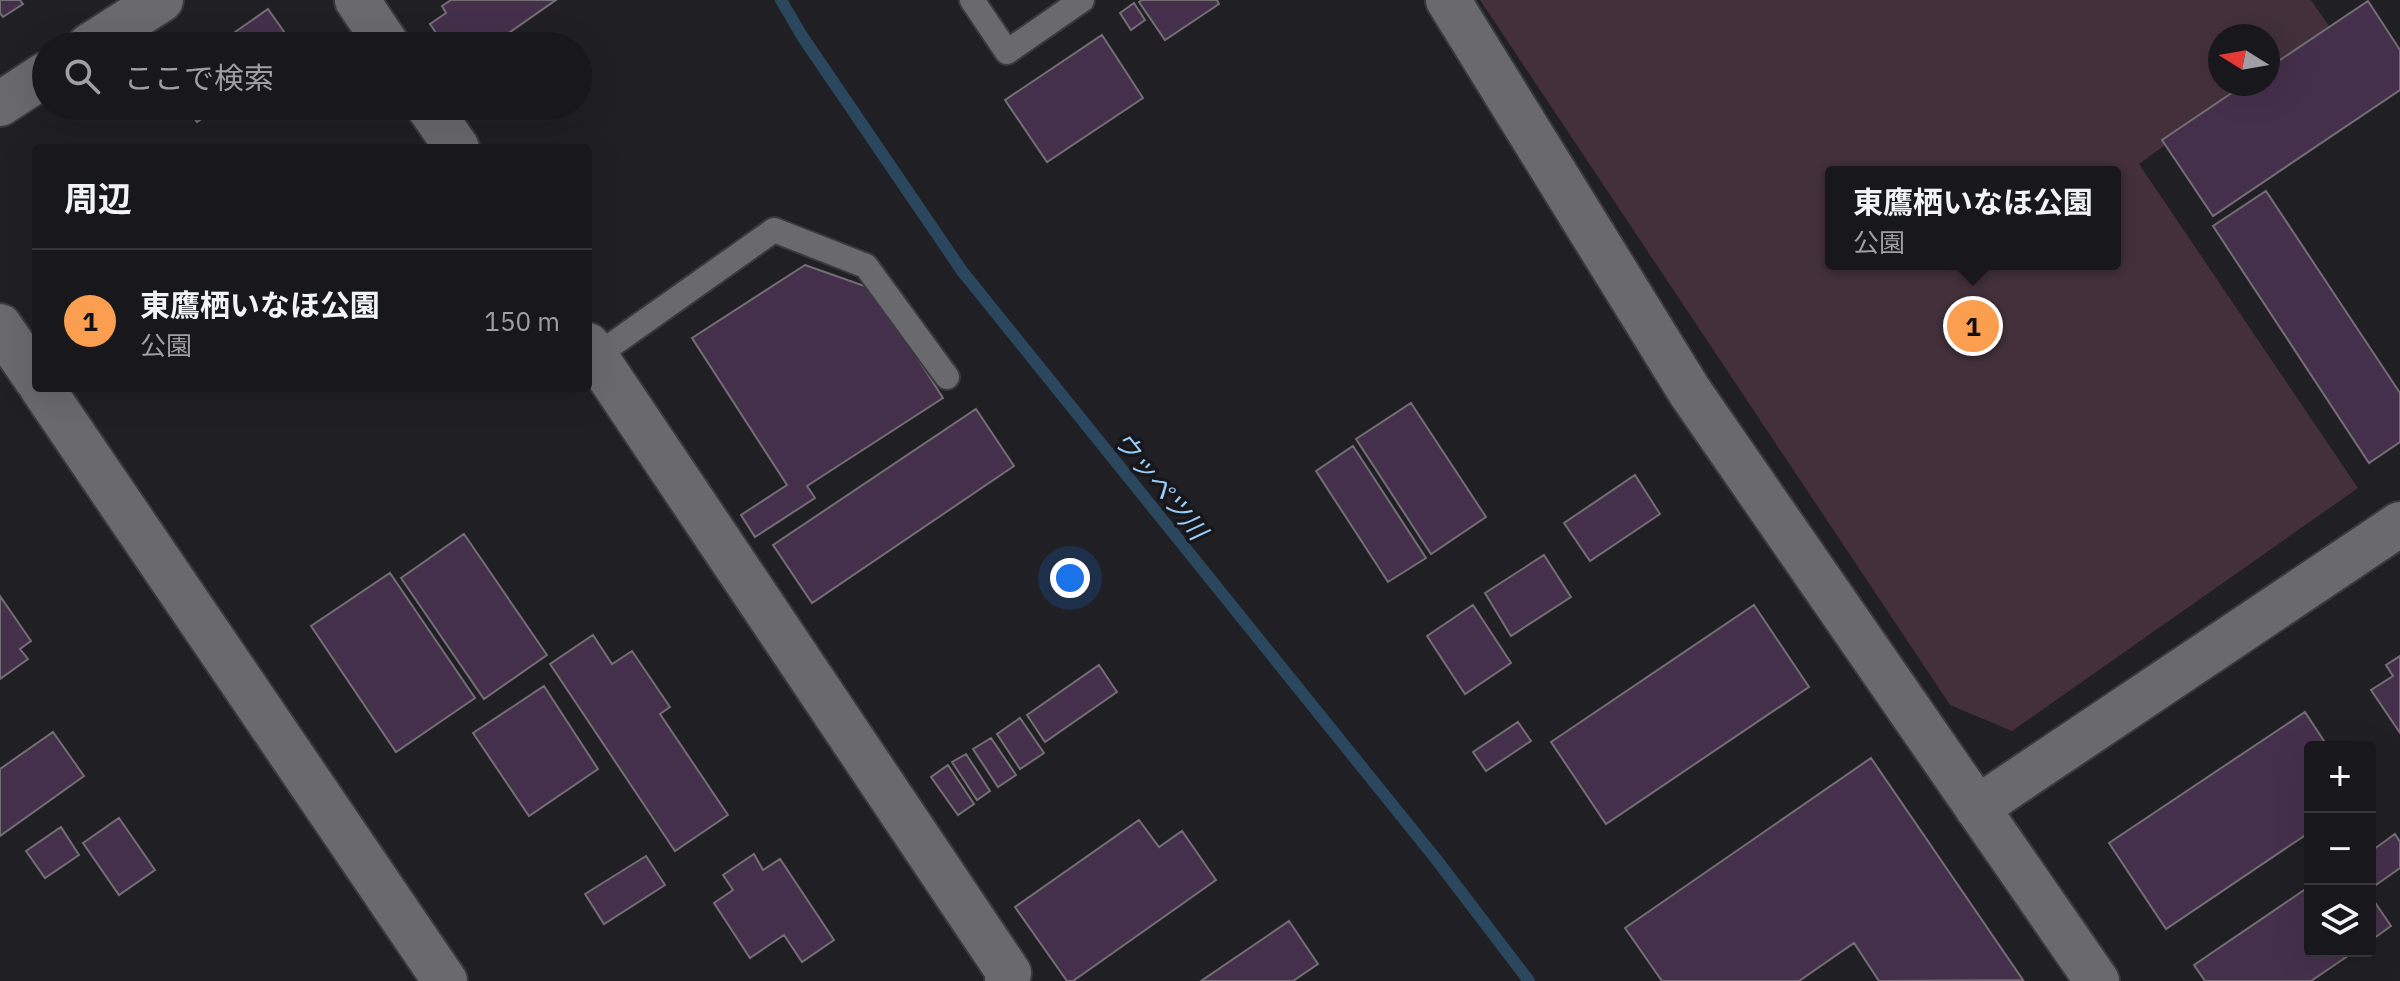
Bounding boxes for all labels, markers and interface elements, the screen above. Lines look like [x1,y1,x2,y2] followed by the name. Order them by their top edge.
[2208,24,2280,96] north arrow
[32,32,592,120] search box
[60,54,104,98] icon: search
[124,58,274,97] text: ここで検索
[1825,166,2121,270] popup
[64,176,132,220] text: 周辺
[1853,182,2093,221] text: 東鷹栖いなほ公園
[1853,225,1905,259] text: 公園
[140,285,380,324] text: 東鷹栖いなほ公園
[1947,296,1999,356] pin: 1
[82,304,98,338] text: 1
[484,304,560,338] text: 150 m
[140,328,192,362] text: 公園
[1107,424,1217,549] water label: ウッペツ川
[1050,558,1090,598] your location
[2304,741,2376,957] map controls
[2304,741,2376,813] button: +
[2304,813,2376,885] button: −
[2304,885,2376,957] button: layers

